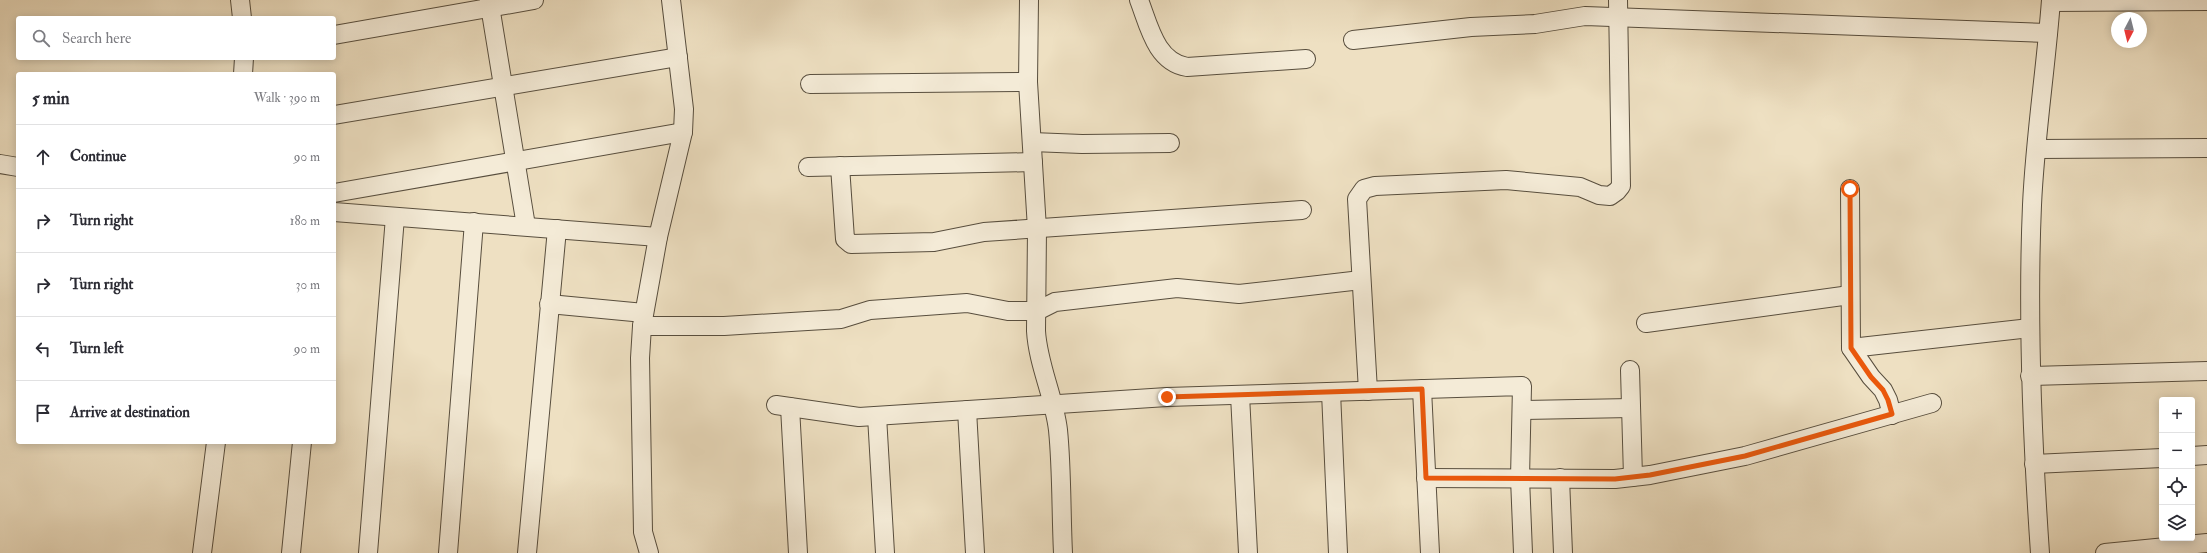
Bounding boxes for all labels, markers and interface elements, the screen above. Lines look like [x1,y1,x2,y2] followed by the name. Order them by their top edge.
[2111,12,2147,48] north arrow
[16,16,336,60] search box
[30,27,52,49] icon: search
[62,29,131,48] text: Search here
[32,88,70,109] text: 5 min
[254,90,320,106] text: Walk · 390 m
[32,146,54,168] icon: ahead
[70,147,126,166] text: Continue
[294,149,320,165] text: 90 m
[1841,180,1859,198] route start
[32,210,54,232] icon: right
[70,211,133,230] text: Turn right
[290,213,320,229] text: 180 m
[32,274,54,296] icon: right
[70,275,133,294] text: Turn right
[296,277,320,293] text: 30 m
[32,338,54,360] icon: left
[70,339,124,358] text: Turn left
[294,341,320,357] text: 90 m
[1158,388,1176,406] route end
[2159,397,2195,541] map controls
[2159,397,2195,433] button: +
[32,402,54,424] icon: arrive
[70,403,190,422] text: Arrive at destination
[2159,433,2195,469] button: −
[2159,469,2195,505] button: locate
[2159,505,2195,541] button: layers

